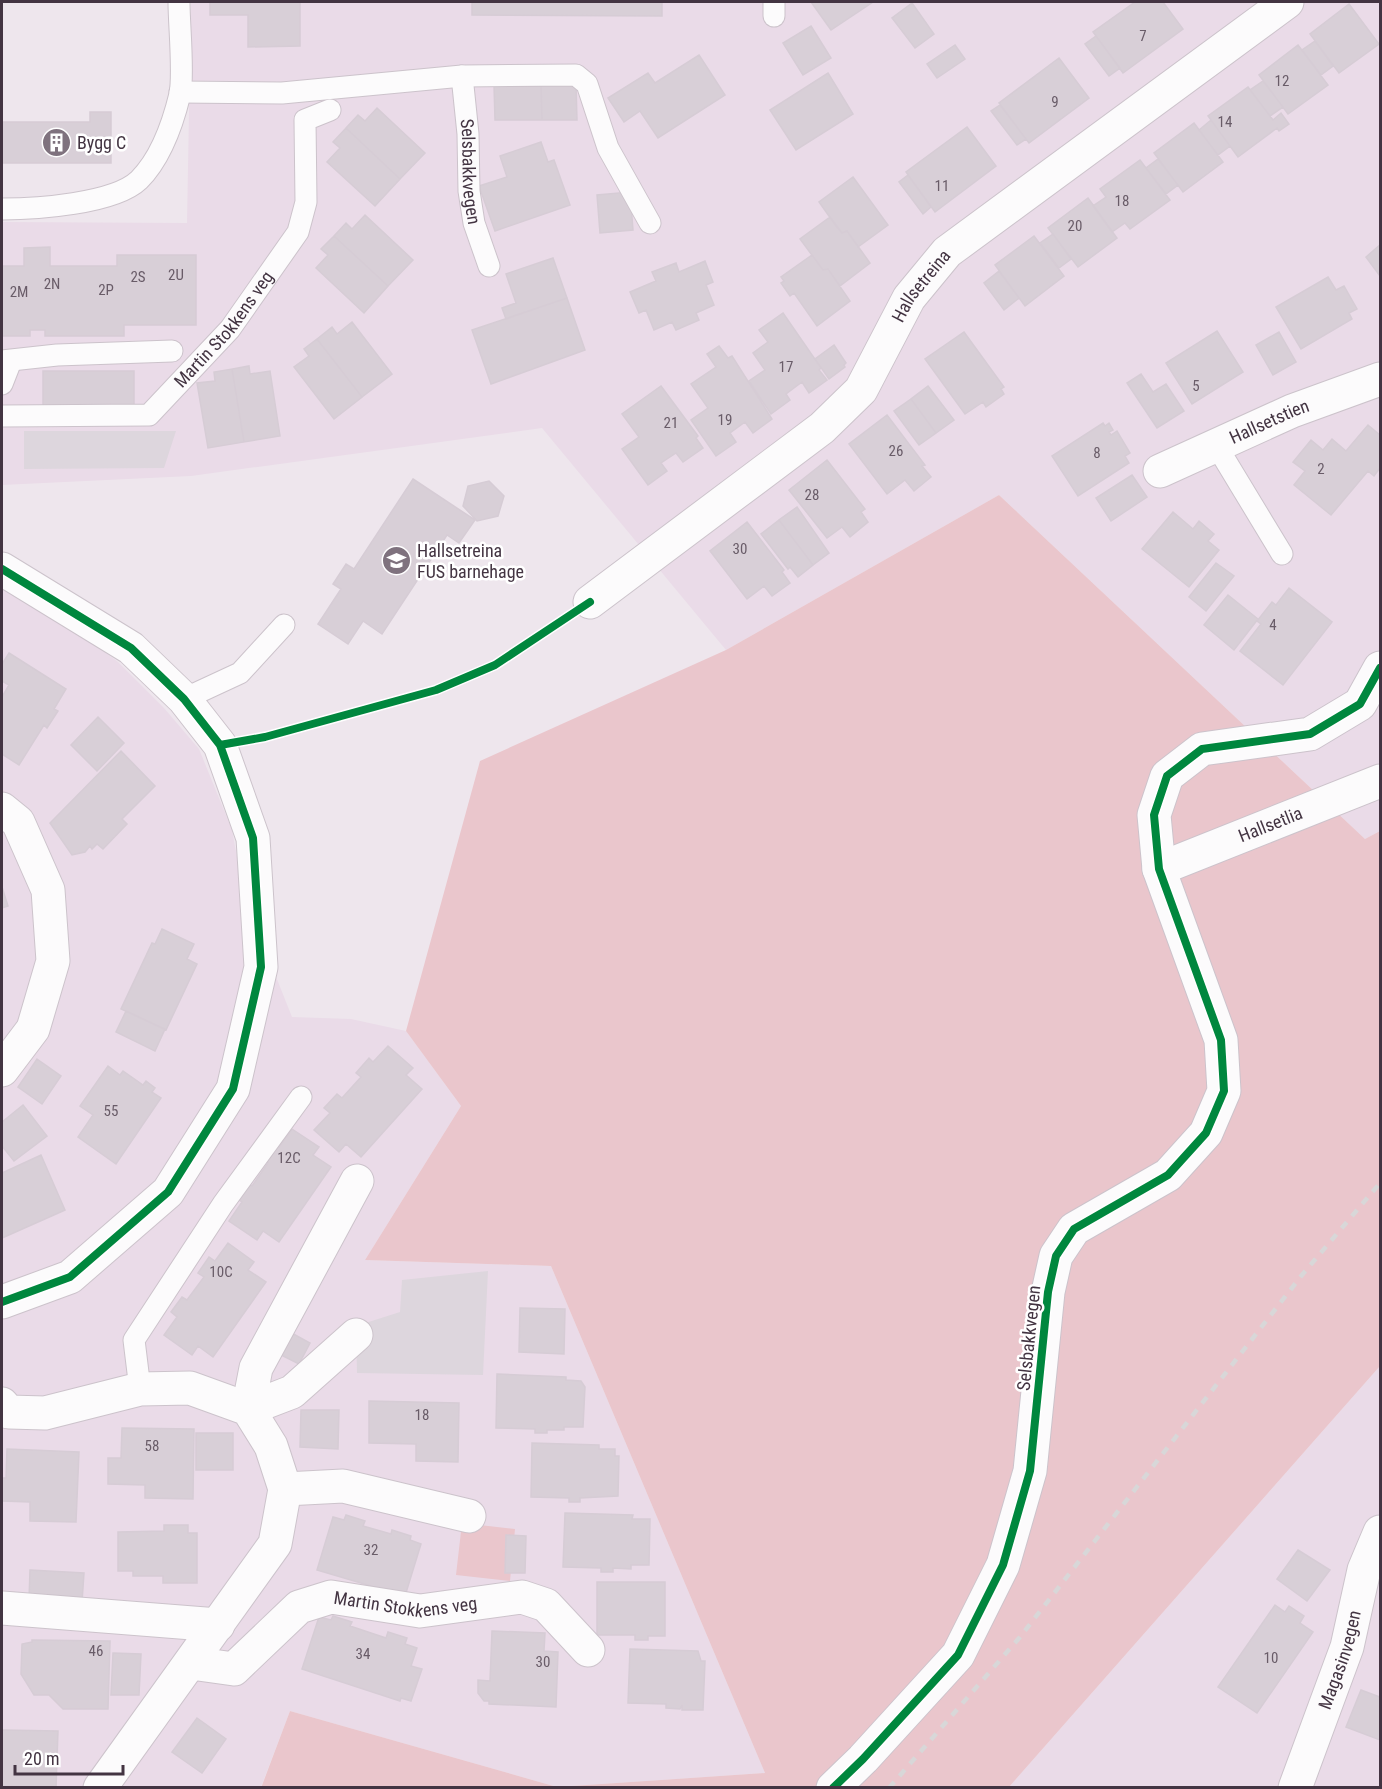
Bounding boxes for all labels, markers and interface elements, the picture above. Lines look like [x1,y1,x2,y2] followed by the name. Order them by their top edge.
[1139,27,1147,45] house number: 7
[1275,72,1289,90] house number: 12
[1051,93,1059,111] house number: 9
[1218,113,1232,131] house number: 14
[456,118,485,226] street label: Selsbakkvegen
[40,127,72,159] building icon: Bygg C
[77,132,126,153] place label: Bygg C
[935,177,949,195] house number: 11
[1115,192,1129,210] house number: 18
[1068,217,1082,235] house number: 20
[887,245,955,326] street label: Hallsetreina
[168,266,184,284] house number: 2U
[170,267,277,391] street label: Martin Stokkens veg
[130,268,146,286] house number: 2S
[44,275,60,293] house number: 2N
[98,281,114,299] house number: 2P
[10,283,28,301] house number: 2M
[779,358,793,376] house number: 17
[1192,377,1200,395] house number: 5
[1226,395,1312,448] street label: Hallsetstien
[718,411,732,429] house number: 19
[664,414,678,432] house number: 21
[889,442,903,460] house number: 26
[1093,444,1101,462] house number: 8
[1317,460,1325,478] house number: 2
[805,486,819,504] house number: 28
[417,540,524,582] place label: Hallsetreina FUS barnehage
[733,540,747,558] house number: 30
[380,545,412,577] school or university icon: Hallsetreina FUS barnehage
[1269,616,1277,634] house number: 4
[1235,802,1305,846] street label: Hallsetlia
[104,1102,118,1120] house number: 55
[277,1149,301,1167] house number: 12C
[209,1263,233,1281] house number: 10C
[1013,1284,1044,1392] street label: Selsbakkvegen
[415,1406,429,1424] house number: 18
[145,1437,159,1455] house number: 58
[364,1541,378,1559] house number: 32
[332,1587,478,1621] street label: Martin Stokkens veg
[1314,1608,1365,1712] street label: Magasinvegen
[89,1642,103,1660] house number: 46
[356,1645,370,1663] house number: 34
[1264,1649,1278,1667] house number: 10
[536,1653,550,1671] house number: 30
[15,1738,123,1776] scale bar
[24,1748,59,1769] text: 20 m

